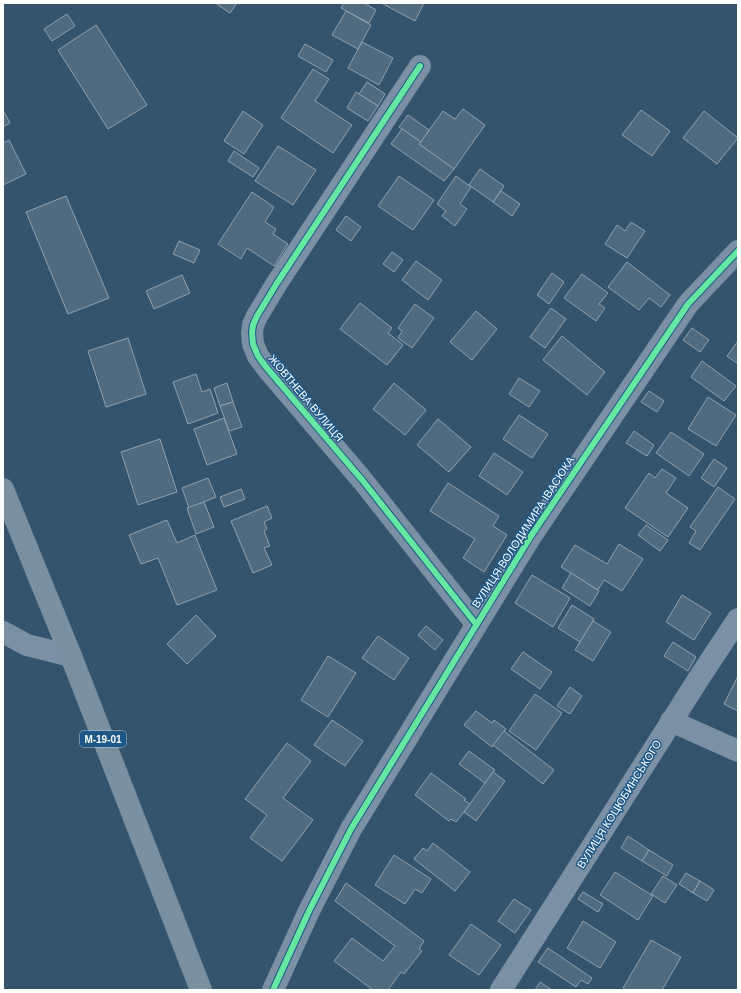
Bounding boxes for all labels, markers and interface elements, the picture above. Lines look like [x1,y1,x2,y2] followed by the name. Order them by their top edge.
[266,352,346,444] street label: ЖОВТНЕВА ВУЛИЦЯ
[469,453,577,610] street label: ВУЛИЦЯ ВОЛОДИМИРА ІВАСЮКА
[80,731,126,747] road number: М-19-01
[574,737,664,870] street label: ВУЛИЦЯ КОЦЮБИНСЬКОГО

